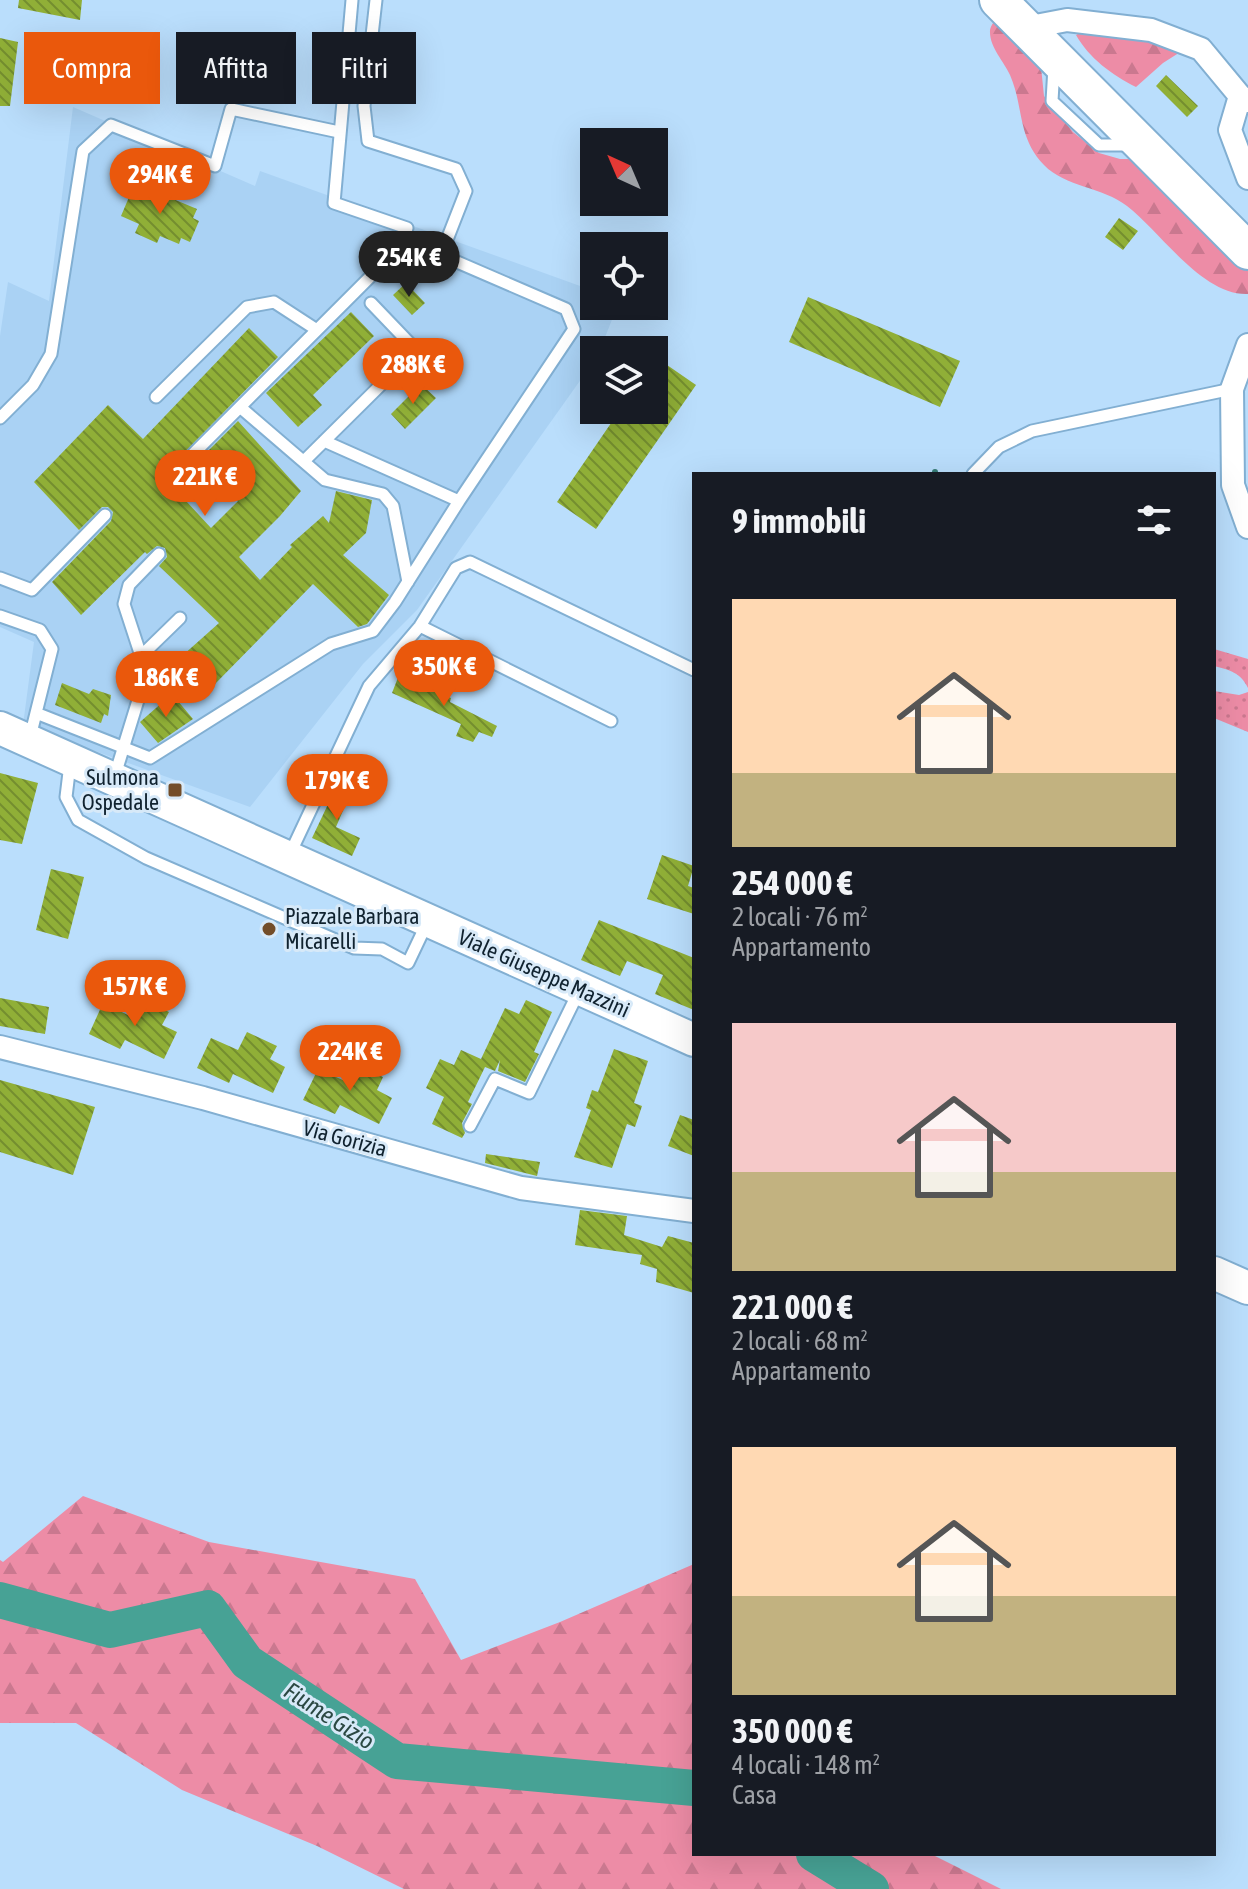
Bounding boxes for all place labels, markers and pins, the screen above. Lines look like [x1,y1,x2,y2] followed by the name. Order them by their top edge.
[95,148,225,216] pin: 294K €
[344,231,474,299] pin: 254K €
[348,338,478,406] pin: 288K €
[140,450,270,518] pin: 221K €
[379,640,509,708] pin: 350K €
[101,651,231,719] pin: 186K €
[272,754,402,822] pin: 179K €
[82,764,159,815] place label: Sulmona Ospedale
[166,781,184,799] marker: Sulmona Ospedale
[285,903,419,954] place label: Piazzale Barbara Micarelli
[260,920,278,938] marker: Piazzale Barbara Micarelli
[70,960,200,1028] pin: 157K €
[285,1025,415,1093] pin: 224K €

